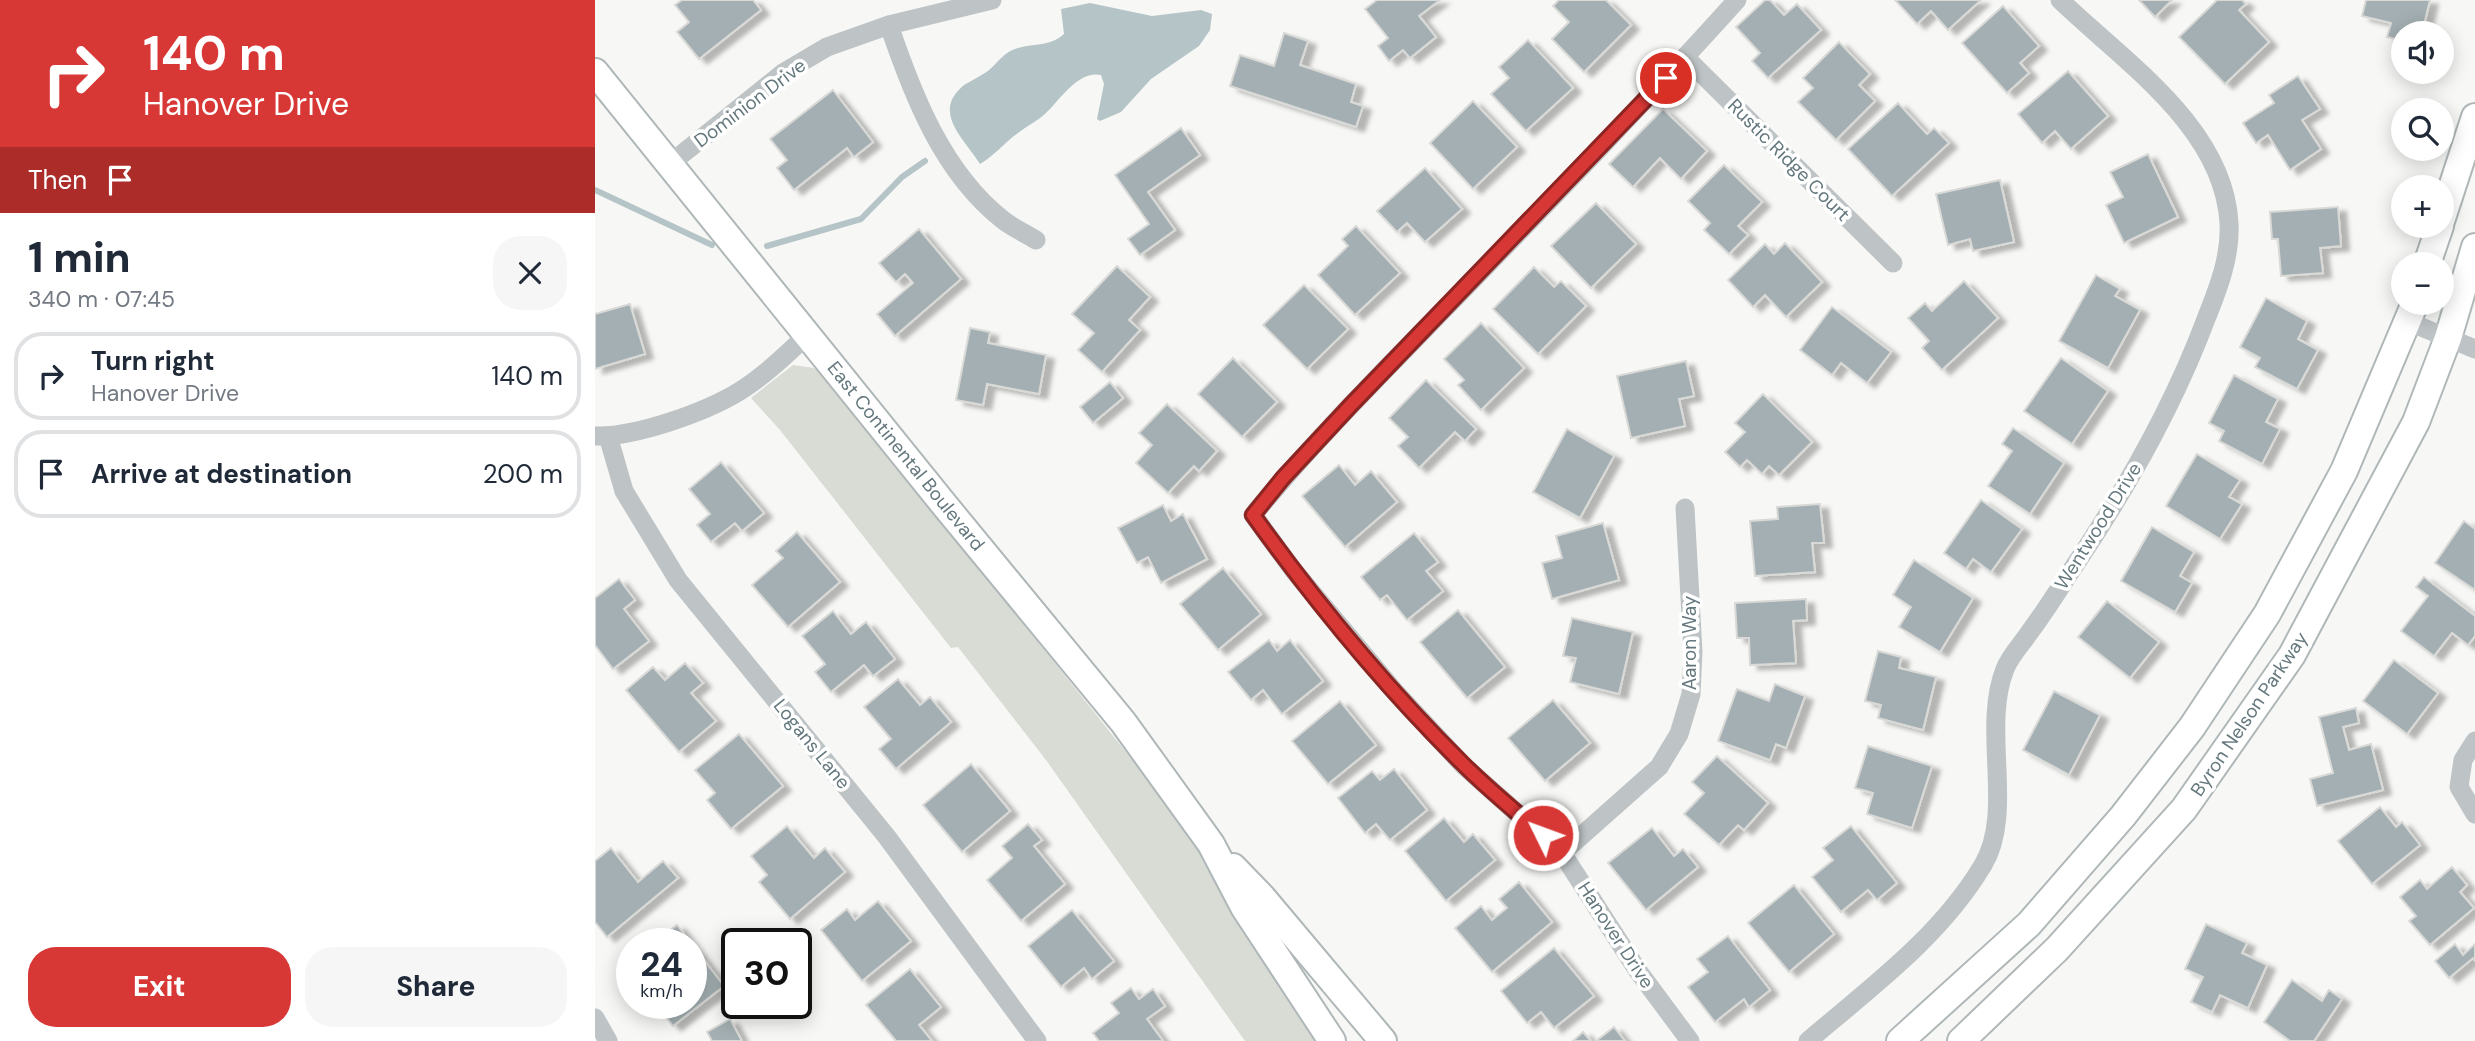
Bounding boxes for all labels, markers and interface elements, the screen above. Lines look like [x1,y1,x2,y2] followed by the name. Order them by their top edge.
[143,21,285,85] text: 140 m
[2391,21,2454,315] map controls
[2391,21,2454,84] button: sound
[28,28,119,119] icon: right
[1636,48,1696,108] pin
[689,53,811,153] street label: Dominion Drive
[1647,59,1685,97] icon: arrive
[143,83,349,125] text: Hanover Drive
[1722,93,1856,227] street label: Rustic Ridge Court
[2391,98,2454,161] button: search
[101,161,139,199] icon: arrive
[28,163,87,197] text: Then
[2391,175,2454,238] button: +
[28,230,131,285] text: 1 min
[493,236,567,310] button: close
[2391,252,2454,315] button: −
[28,284,175,314] text: 340 m · 07:45
[91,344,215,378] text: Turn right
[822,356,990,556] street label: East Continental Boulevard
[32,357,70,395] icon: right
[491,359,563,393] text: 140 m
[91,378,239,408] text: Hanover Drive
[32,455,70,493] icon: arrive
[91,457,352,491] text: Arrive at destination
[483,457,563,491] text: 200 m
[2049,458,2147,594] street label: Wentwood Drive
[1677,595,1702,690] street label: Aaron Way
[2185,627,2314,801] street label: Byron Nelson Parkway
[768,694,856,794] street label: Logans Lane
[1506,798,1580,872] position arrow
[1572,877,1660,993] street label: Hanover Drive
[721,928,812,1019] speed limit sign: 30
[640,941,683,987] text: 24
[28,947,291,1027] button: Exit
[305,947,567,1027] button: Share
[640,979,683,1003] text: km/h

